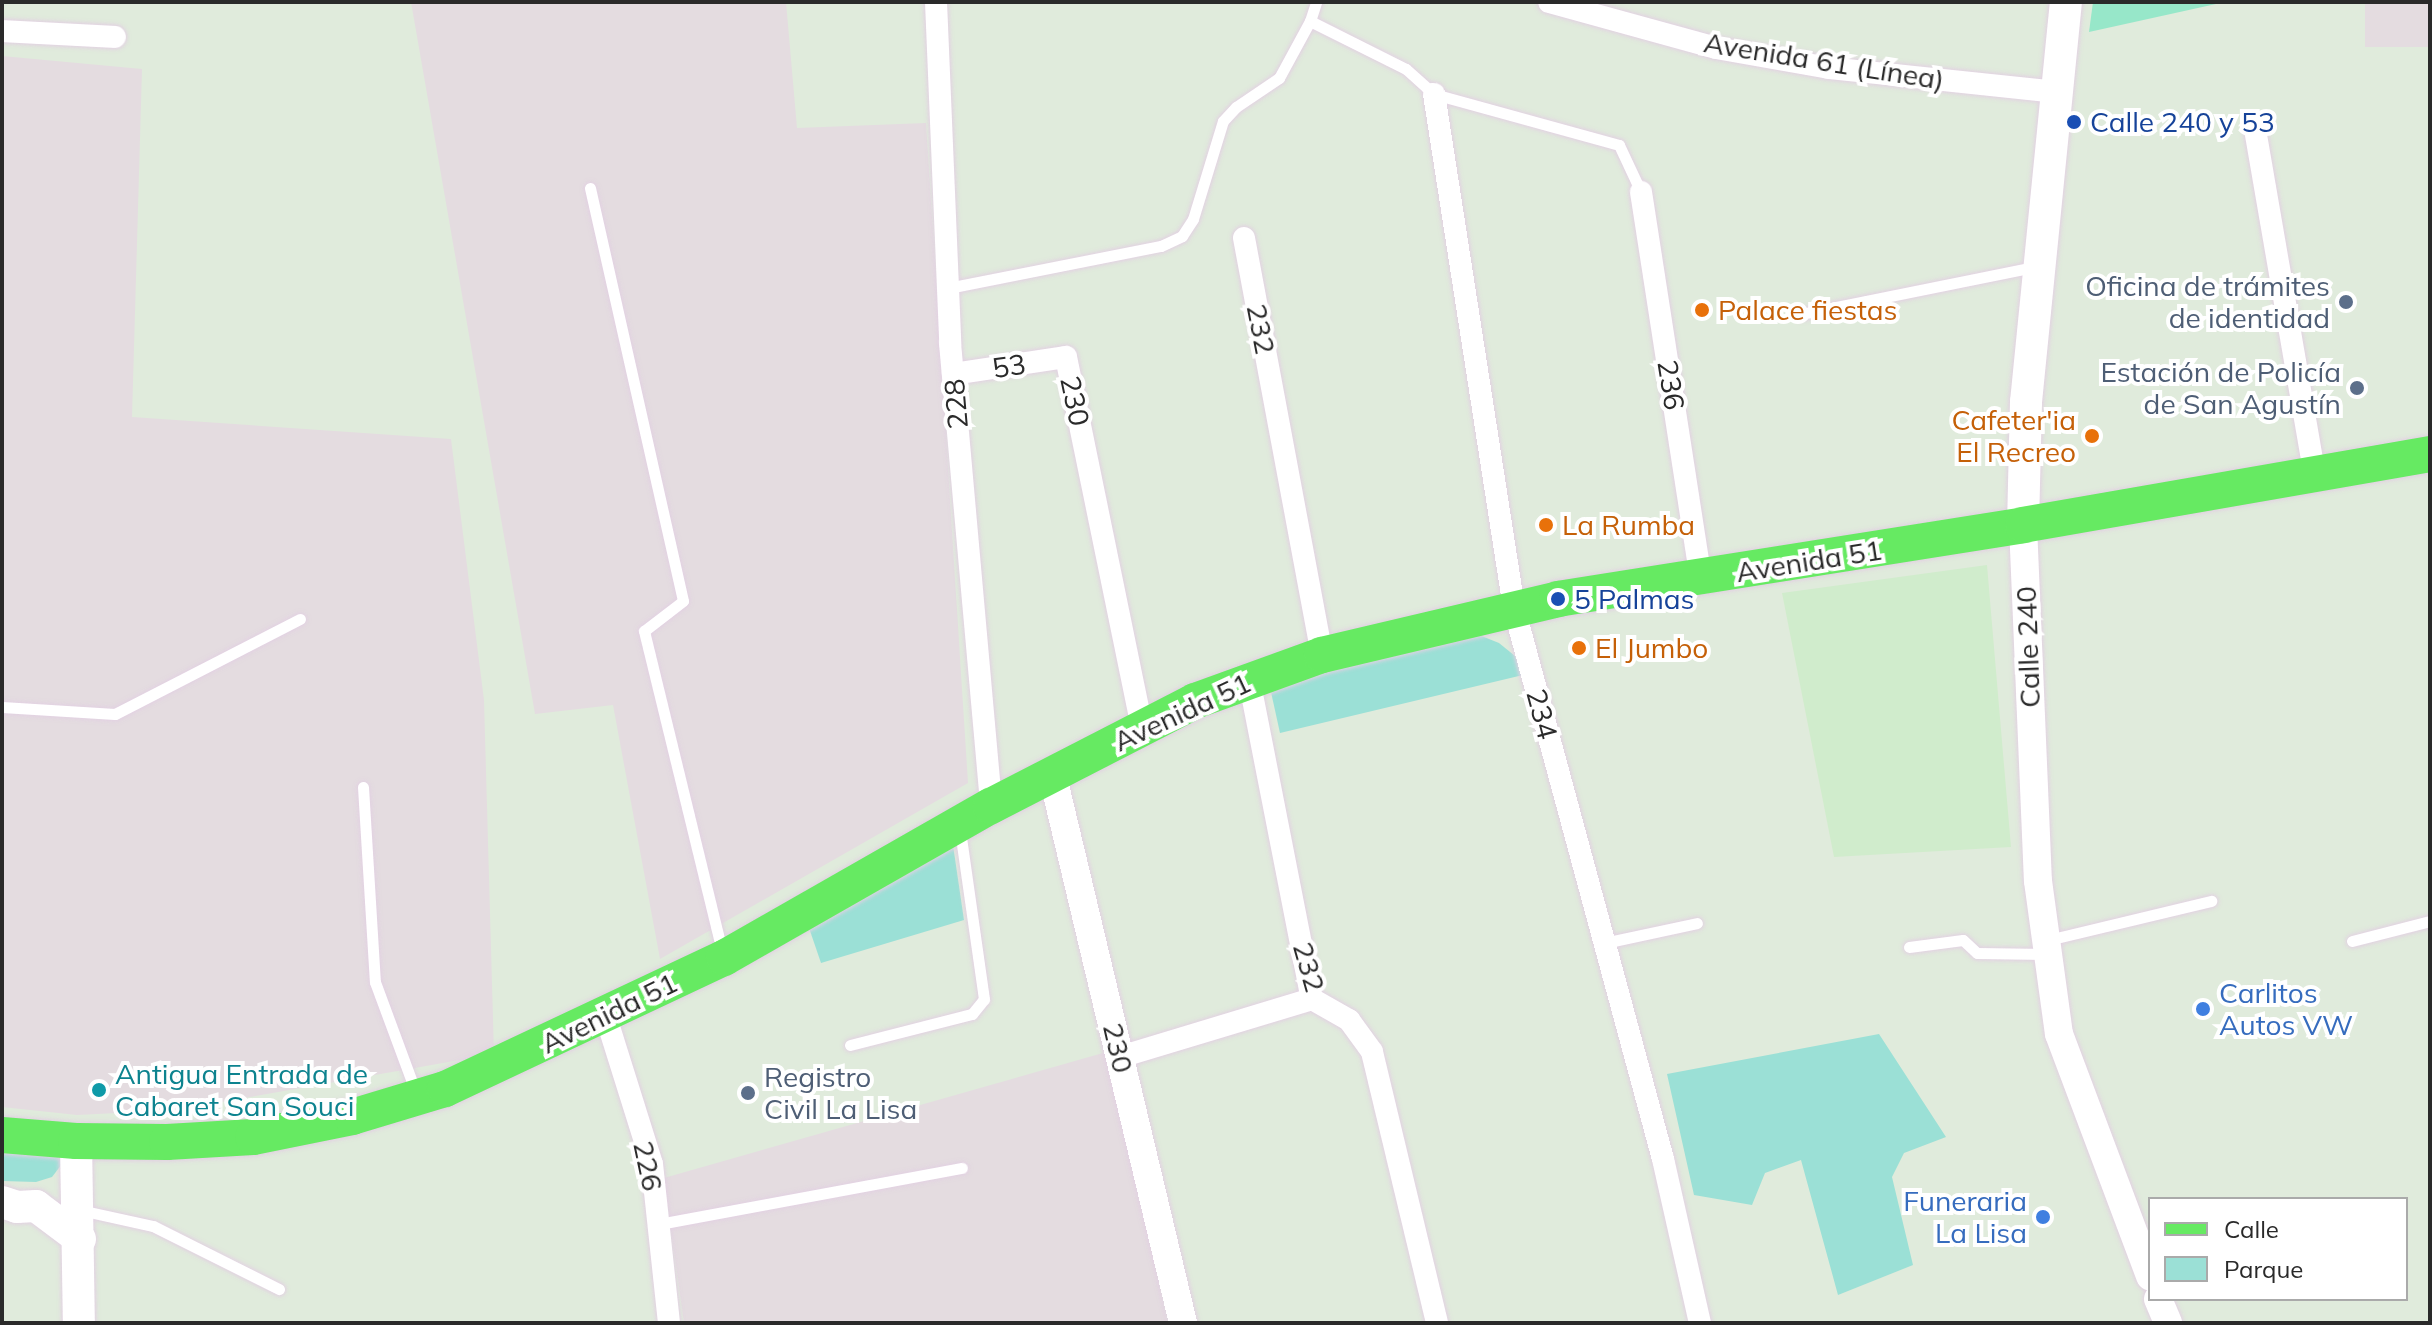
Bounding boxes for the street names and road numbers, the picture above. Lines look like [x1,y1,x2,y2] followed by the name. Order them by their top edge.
[1701,25,1947,97] street label: Avenida 61 (Línea)
[1240,301,1282,357] street label: 232
[990,347,1028,385] street label: 53
[1650,357,1692,413] street label: 236
[1053,373,1097,429] street label: 230
[937,377,975,431] street label: 228
[1734,533,1884,589] street label: Avenida 51
[2009,586,2047,708] street label: Calle 240
[1108,666,1256,758] street label: Avenida 51
[1519,685,1565,743] street label: 234
[1286,938,1332,996] street label: 232
[535,966,683,1060] street label: Avenida 51
[1096,1020,1140,1076] street label: 230
[626,1138,670,1194] street label: 226

